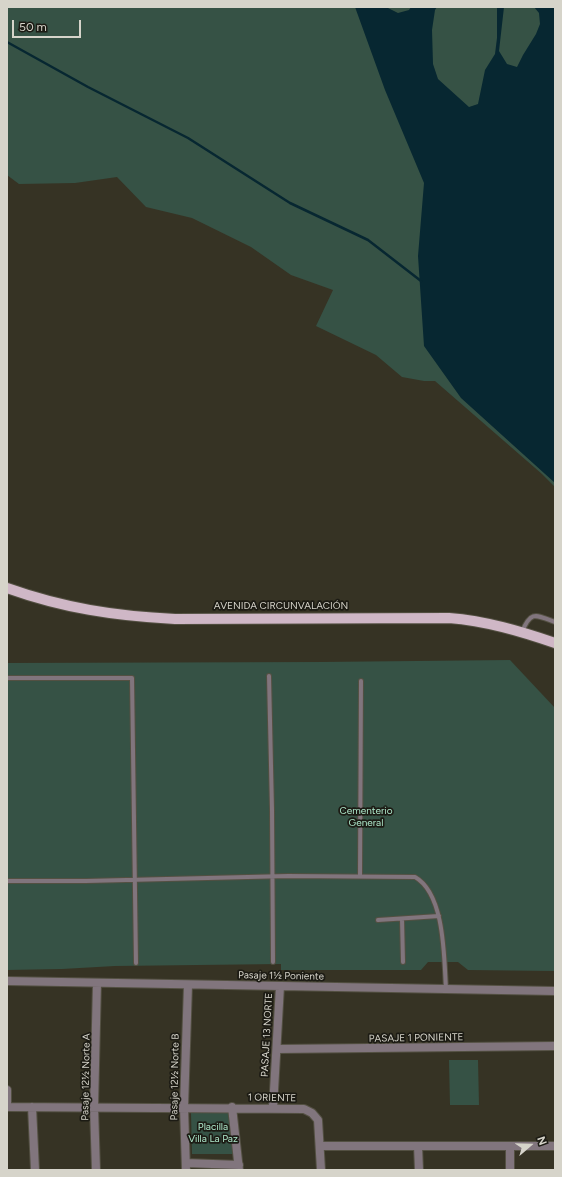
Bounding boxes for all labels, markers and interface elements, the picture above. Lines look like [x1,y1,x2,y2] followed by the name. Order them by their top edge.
[14,12,83,38] scale bar
[19,20,47,34] text: 50 m
[214,600,348,612] street label: AVENIDA CIRCUNVALACIÓN
[340,805,392,828] park label: Cementerio General
[238,969,324,983] street label: Pasaje 1½ Poniente
[259,993,275,1077] street label: PASAJE 13 NORTE
[369,1031,463,1045] street label: PASAJE 1 PONIENTE
[79,1033,93,1121] street label: Pasaje 12½ Norte A
[168,1034,182,1120] street label: Pasaje 12½ Norte B
[248,1092,296,1104] street label: 1 ORIENTE
[188,1121,238,1144] park label: Placilla Villa La Paz
[510,1125,550,1165] north arrow
[534,1134,549,1147] text: N

